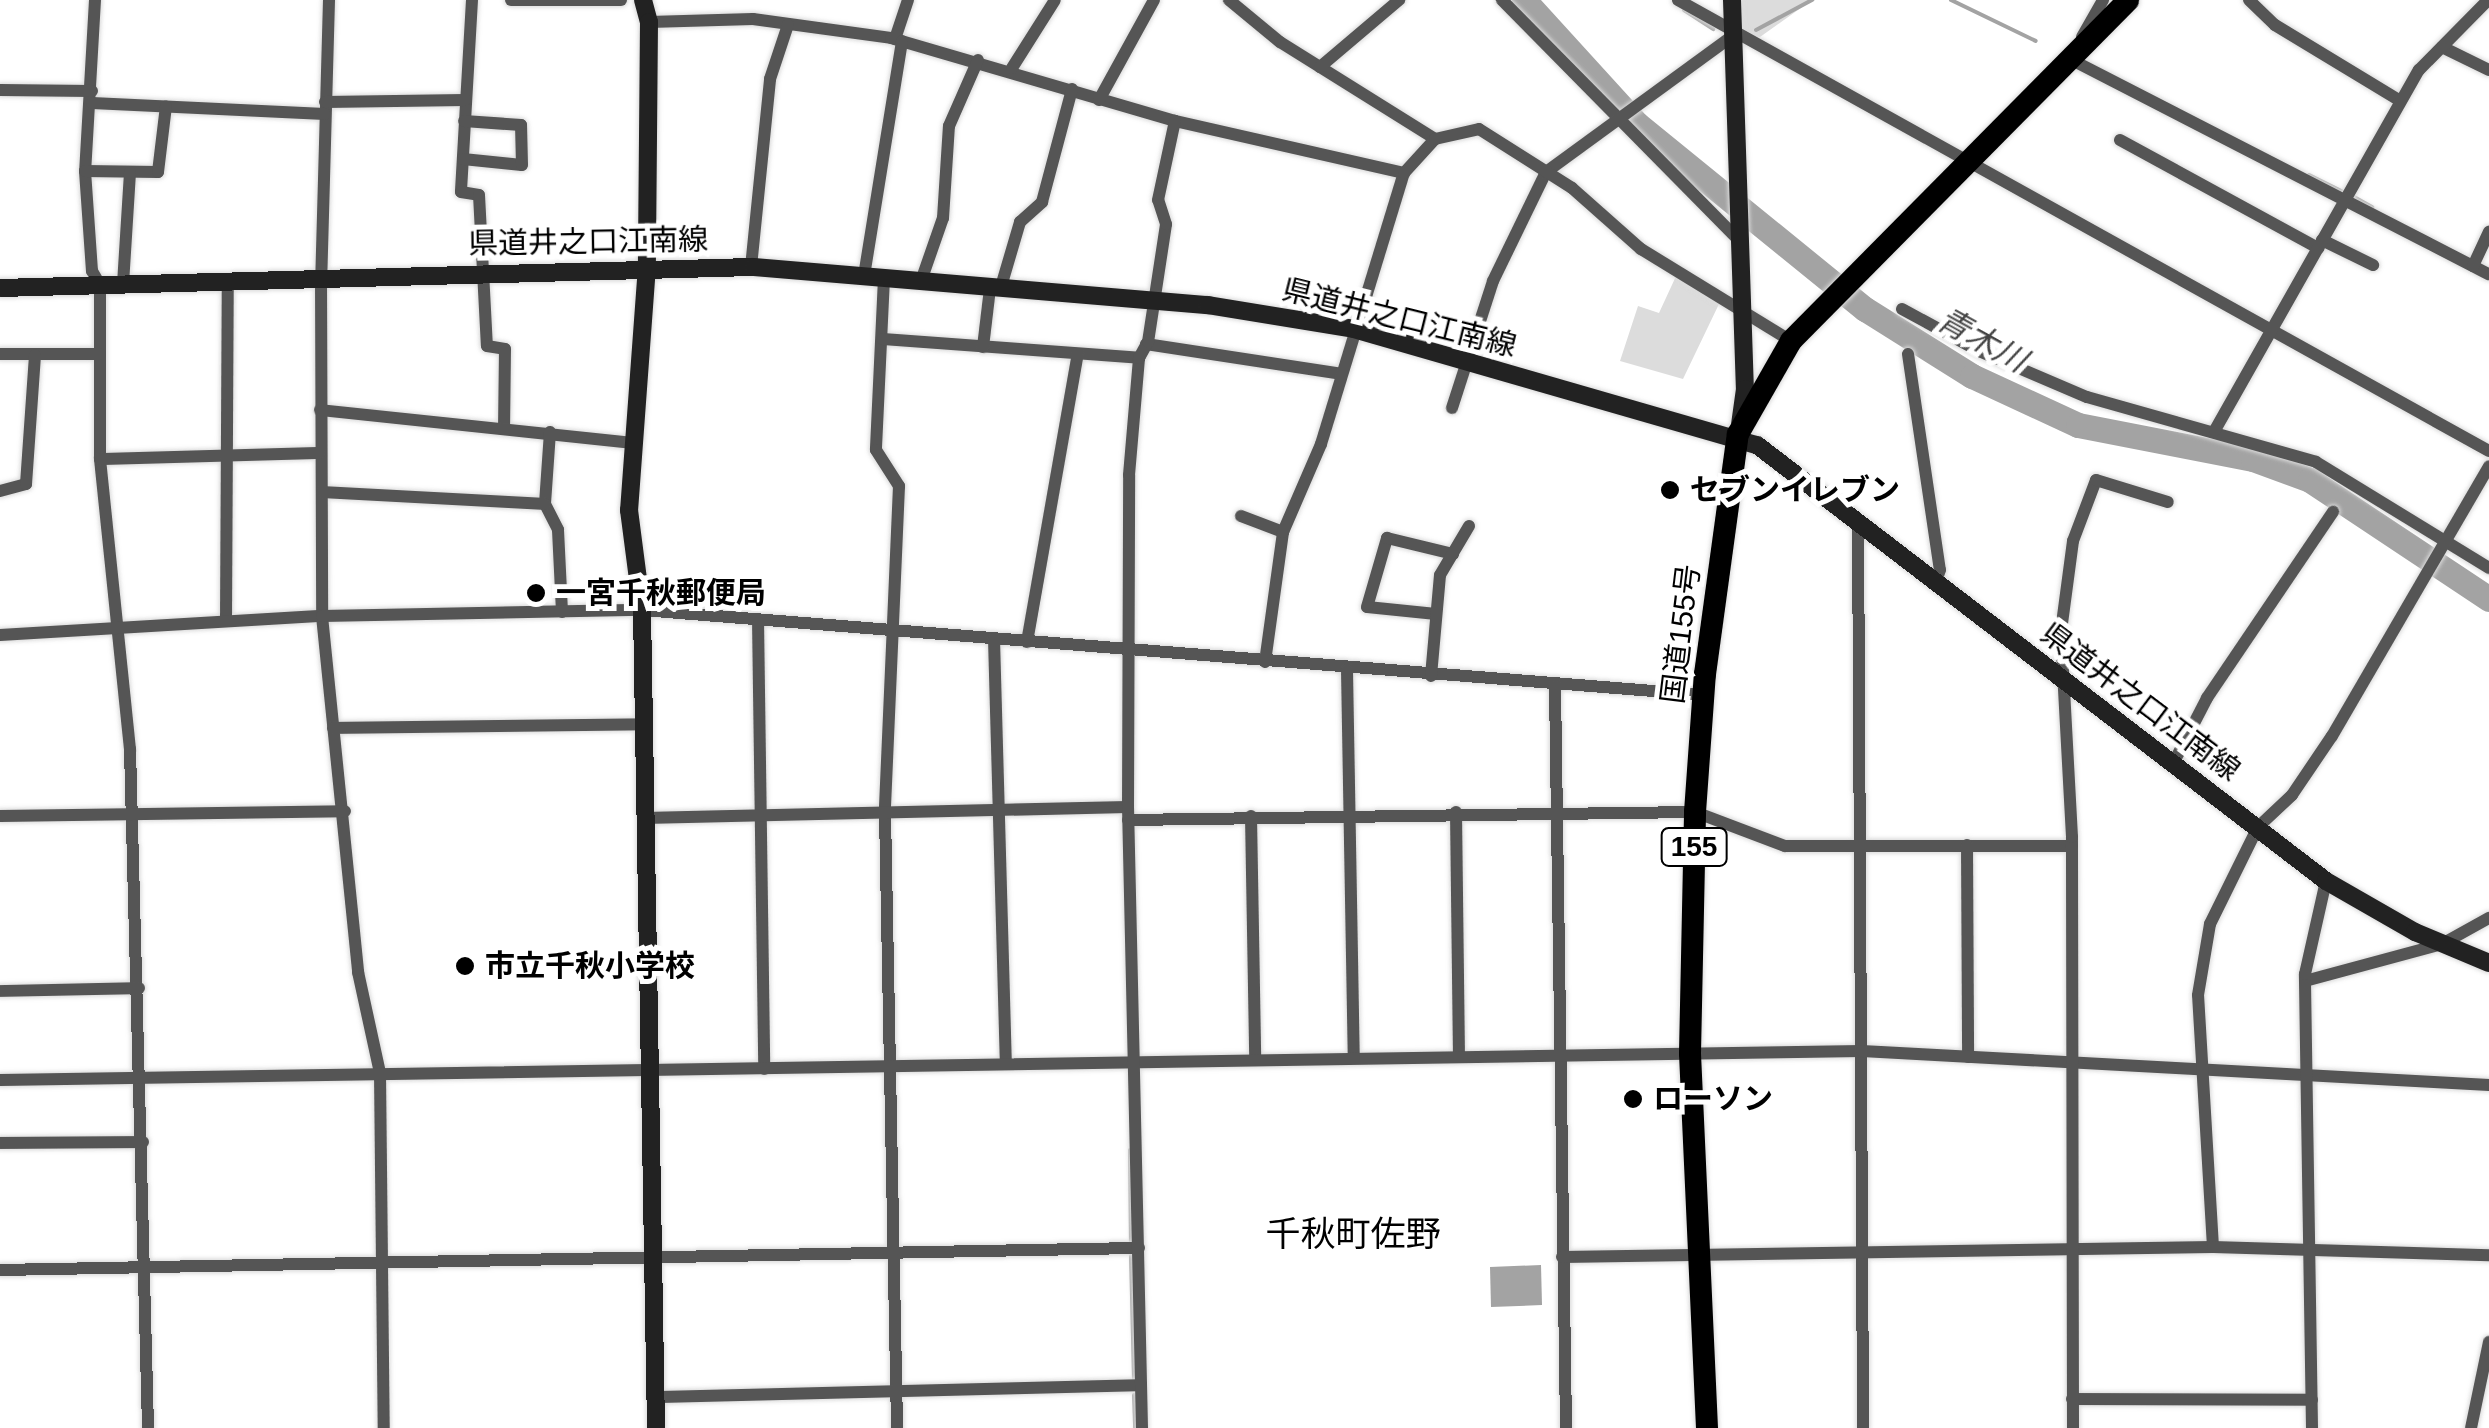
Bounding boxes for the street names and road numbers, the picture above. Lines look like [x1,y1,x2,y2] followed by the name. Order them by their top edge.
[468,222,708,262] street label: 県道井之口江南線
[1278,272,1520,364] street label: 県道井之口江南線
[1655,562,1707,706] street label: 国道155号
[2033,615,2247,789] street label: 県道井之口江南線
[1659,824,1729,870] road number: 155

